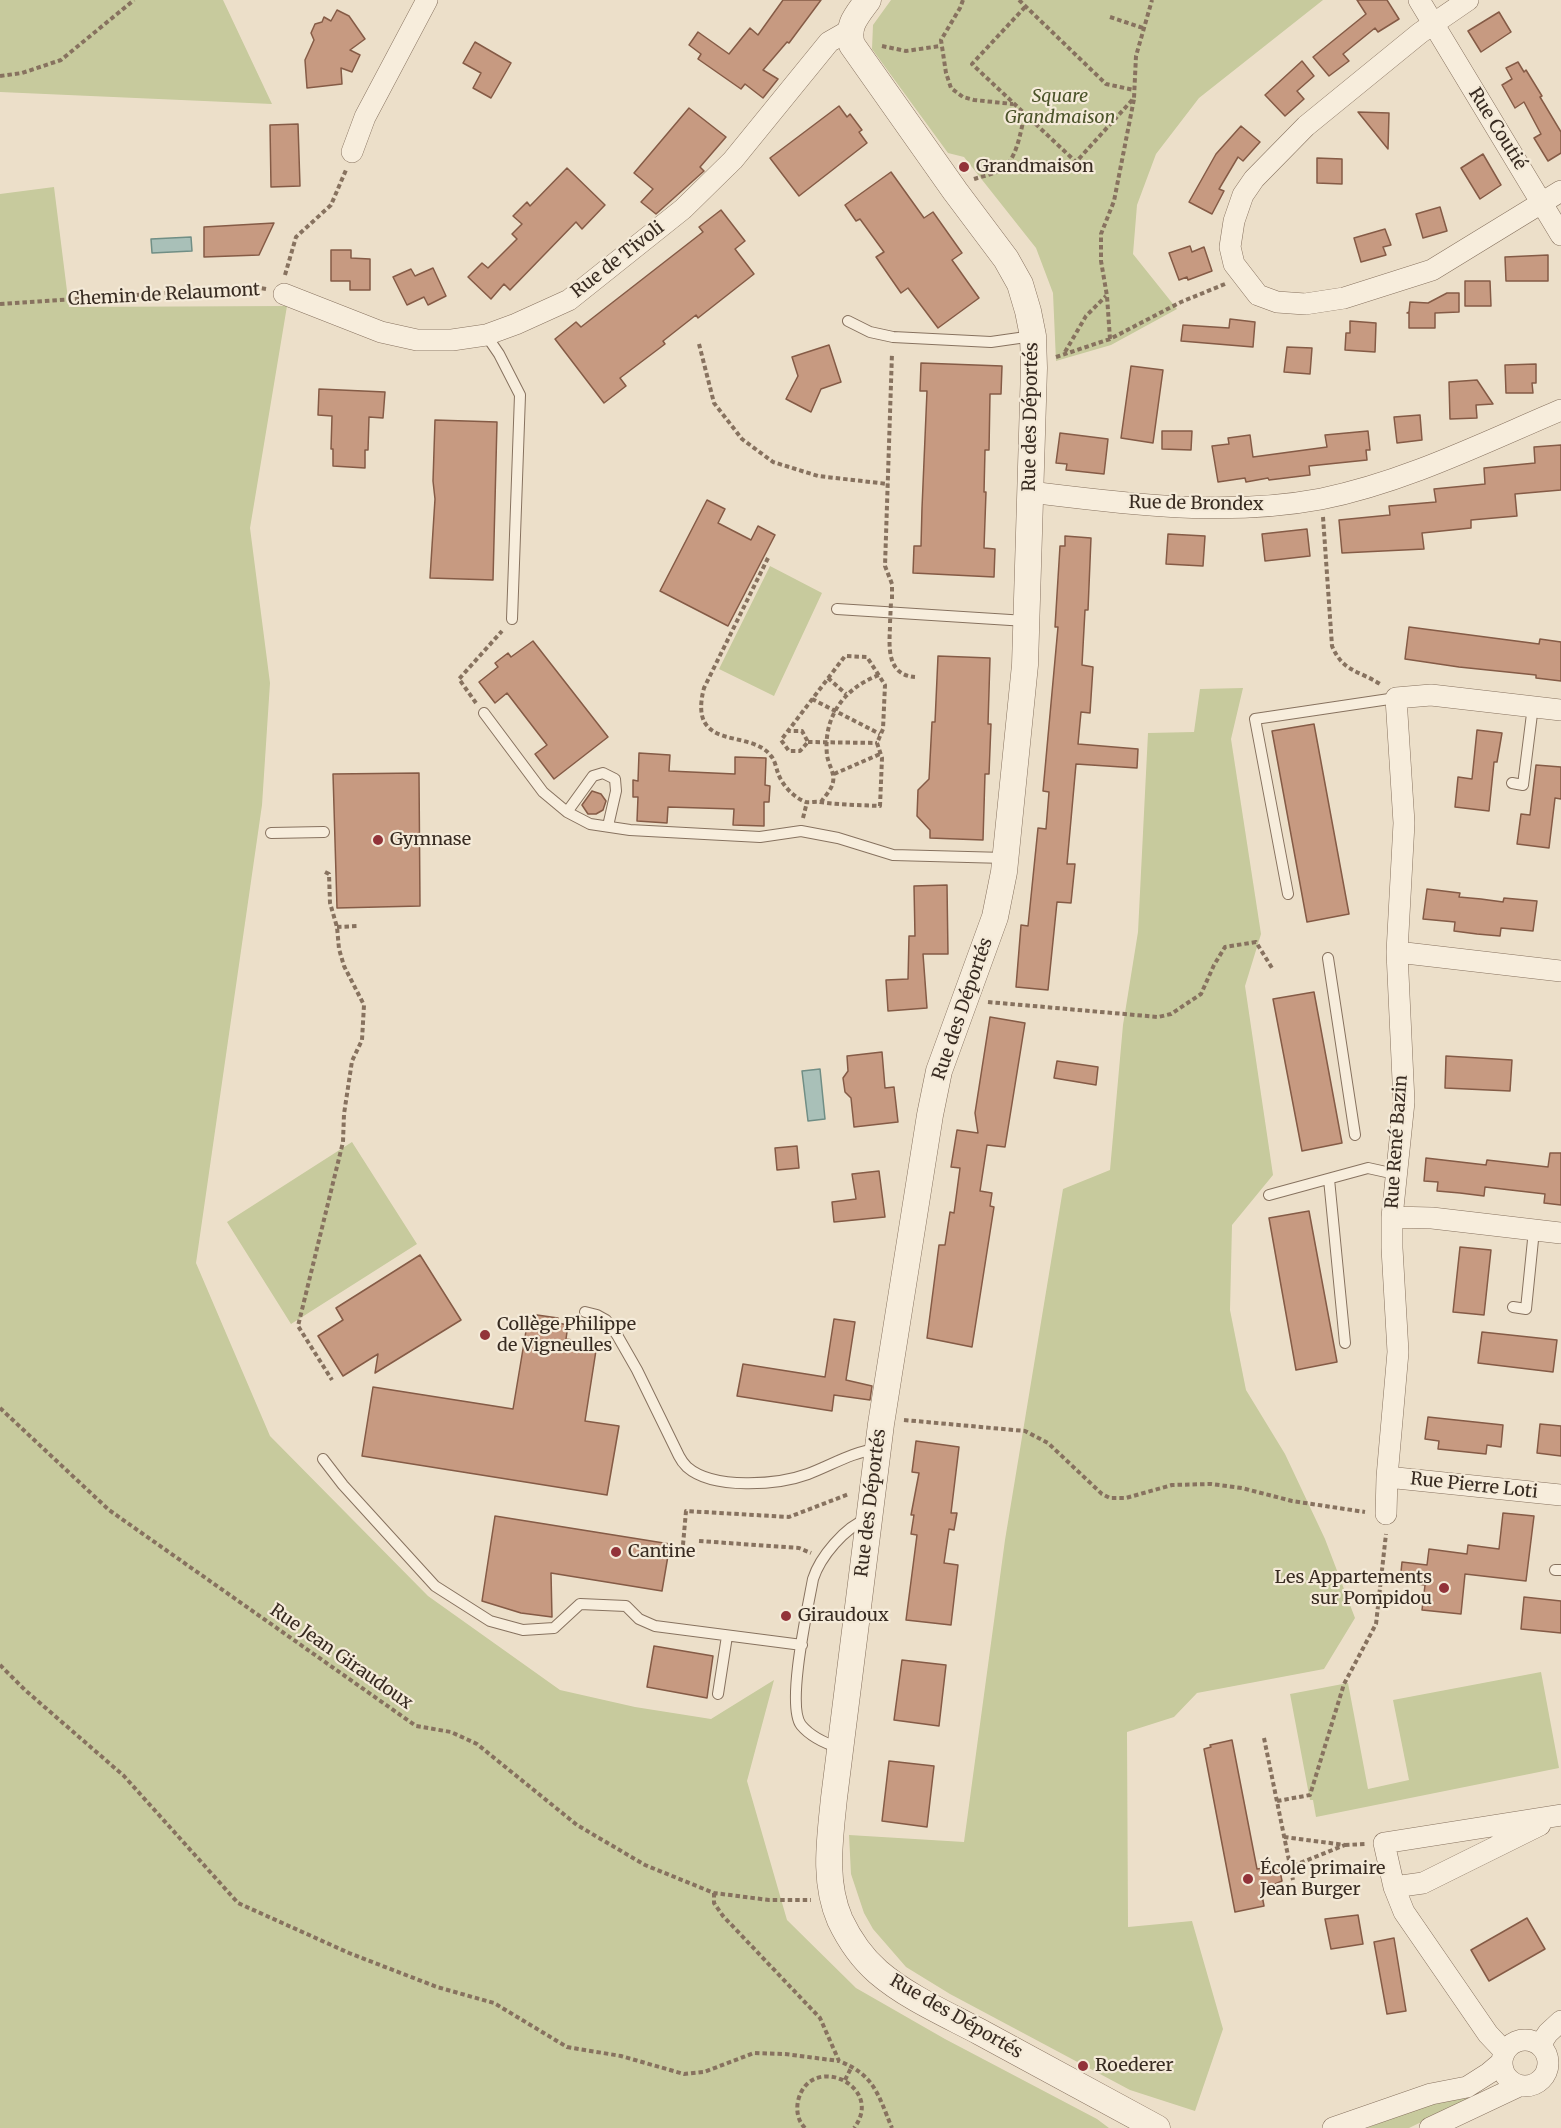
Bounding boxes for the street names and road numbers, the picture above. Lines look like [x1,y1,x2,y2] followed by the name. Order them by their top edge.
[1463,84,1531,174] street label: Rue Coutié
[567,217,669,303] street label: Rue de Tivoli
[67,279,261,311] street label: Chemin de Relaumont
[1019,342,1043,492] street label: Rue des Déportés
[1128,492,1264,516] street label: Rue de Brondex
[929,935,997,1083] street label: Rue des Déportés
[1382,1074,1412,1210] street label: Rue René Bazin
[851,1428,891,1578] street label: Rue des Déportés
[1409,1469,1539,1503] street label: Rue Pierre Loti
[266,1600,416,1714] street label: Rue Jean Giraudoux
[886,1970,1026,2064] street label: Rue des Déportés

